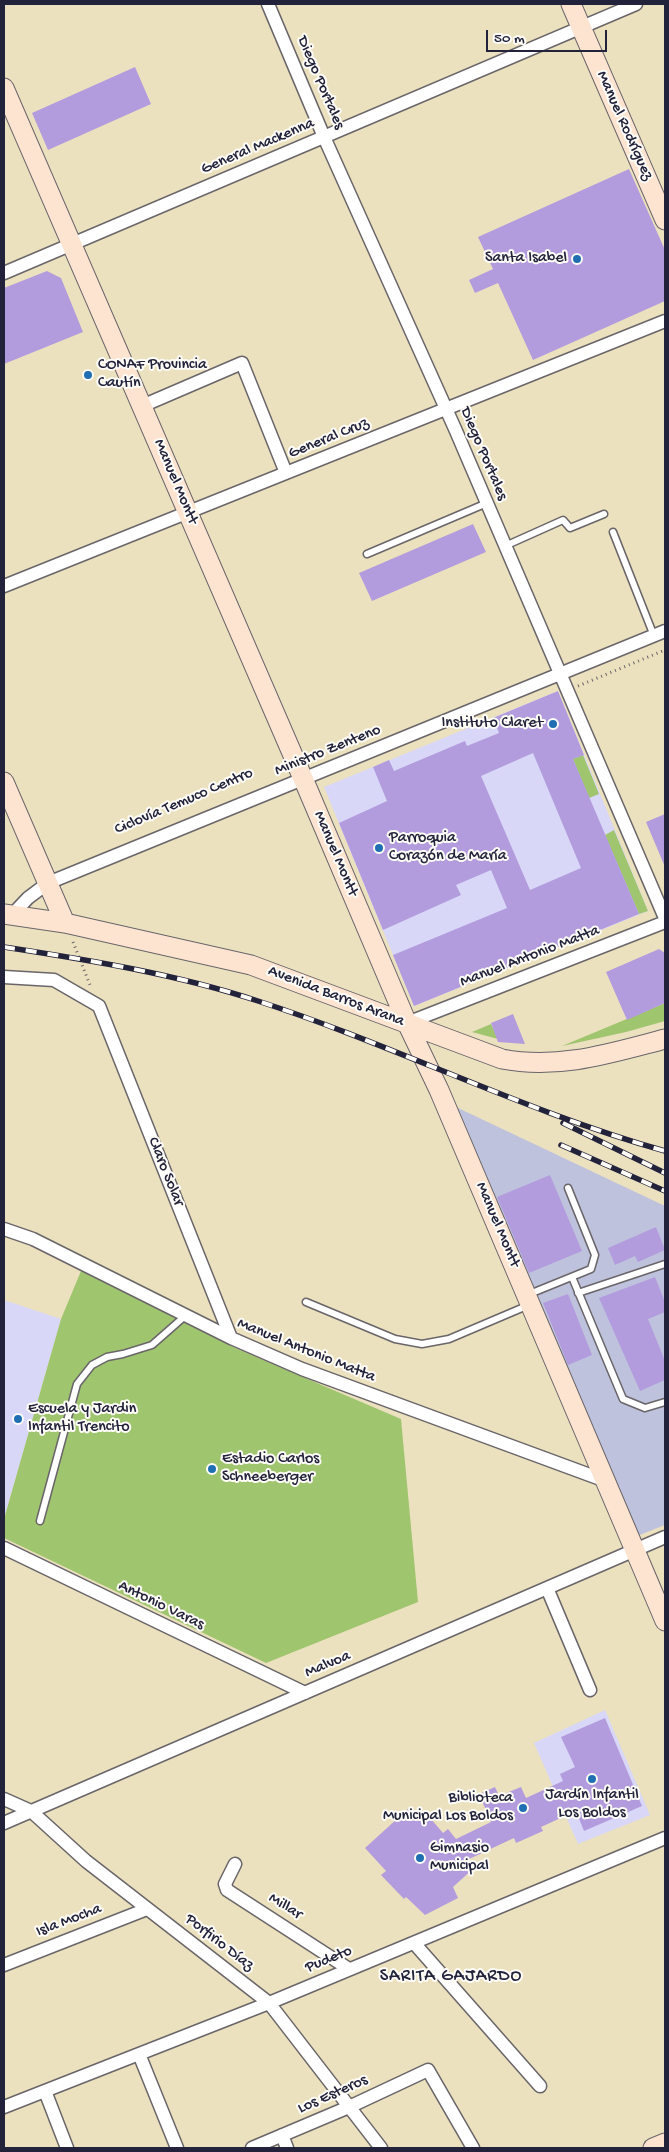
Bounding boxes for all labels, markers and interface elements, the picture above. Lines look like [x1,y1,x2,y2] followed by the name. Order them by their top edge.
[489,20,610,52] scale bar
[494,30,525,48] text: 50 m
[292,34,348,132] street label: Diego Portales
[591,68,657,184] street label: Manuel Rodríguez
[199,115,317,179] street label: General Mackenna
[485,249,567,269] place label: Santa Isabel
[571,253,583,265] marker: Santa Isabel
[98,356,207,394] place label: CONAF Provincia Cautín
[82,369,94,381] marker: CONAF Provincia Cautín
[455,405,511,503] street label: Diego Portales
[286,414,372,464] street label: General Cruz
[148,436,202,528] street label: Manuel Montt
[441,714,543,734] place label: Instituto Claret
[547,718,559,730] marker: Instituto Claret
[272,721,384,781] street label: Ministro Zenteno
[112,764,256,840] street label: Ciclovía Temuco Centro
[308,808,362,900] street label: Manuel Montt
[389,829,507,867] place label: Parroquia Corazón de María
[373,842,385,854] marker: Parroquia Corazón de María
[458,922,602,992] street label: Manuel Antonio Matta
[265,962,407,1032] street label: Avenida Barros Arana
[142,1135,188,1209] street label: Claro Solar
[470,1179,524,1271] street label: Manuel Montt
[234,1314,378,1388] street label: Manuel Antonio Matta
[28,1400,136,1438] place label: Escuela y Jardin Infantil Trencito
[12,1413,24,1425] marker: Escuela y Jardin Infantil Trencito
[222,1450,319,1488] place label: Estadio Carlos Schneeberger
[206,1463,218,1475] marker: Estadio Carlos Schneeberger
[115,1577,207,1635] street label: Antonio Varas
[302,1647,354,1683] street label: Malvoa
[586,1773,598,1785] marker: Jardín Infantil Los Boldos
[545,1786,639,1824] place label: Jardín Infantil Los Boldos
[383,1789,513,1827] place label: Biblioteca Municipal Los Boldos
[517,1802,529,1814] marker: Biblioteca Municipal Los Boldos
[430,1839,489,1877] place label: Gimnasio Municipal
[414,1852,426,1864] marker: Gimnasio Municipal
[265,1889,305,1925] street label: Millar
[34,1900,104,1942] street label: Isla Mocha
[181,1910,257,1976] street label: Porfirio Díaz
[303,1942,355,1978] street label: Pudeto
[378,1966,524,1988] district label: SARITA GAJARDO
[295,2071,371,2119] street label: Los Esteros

